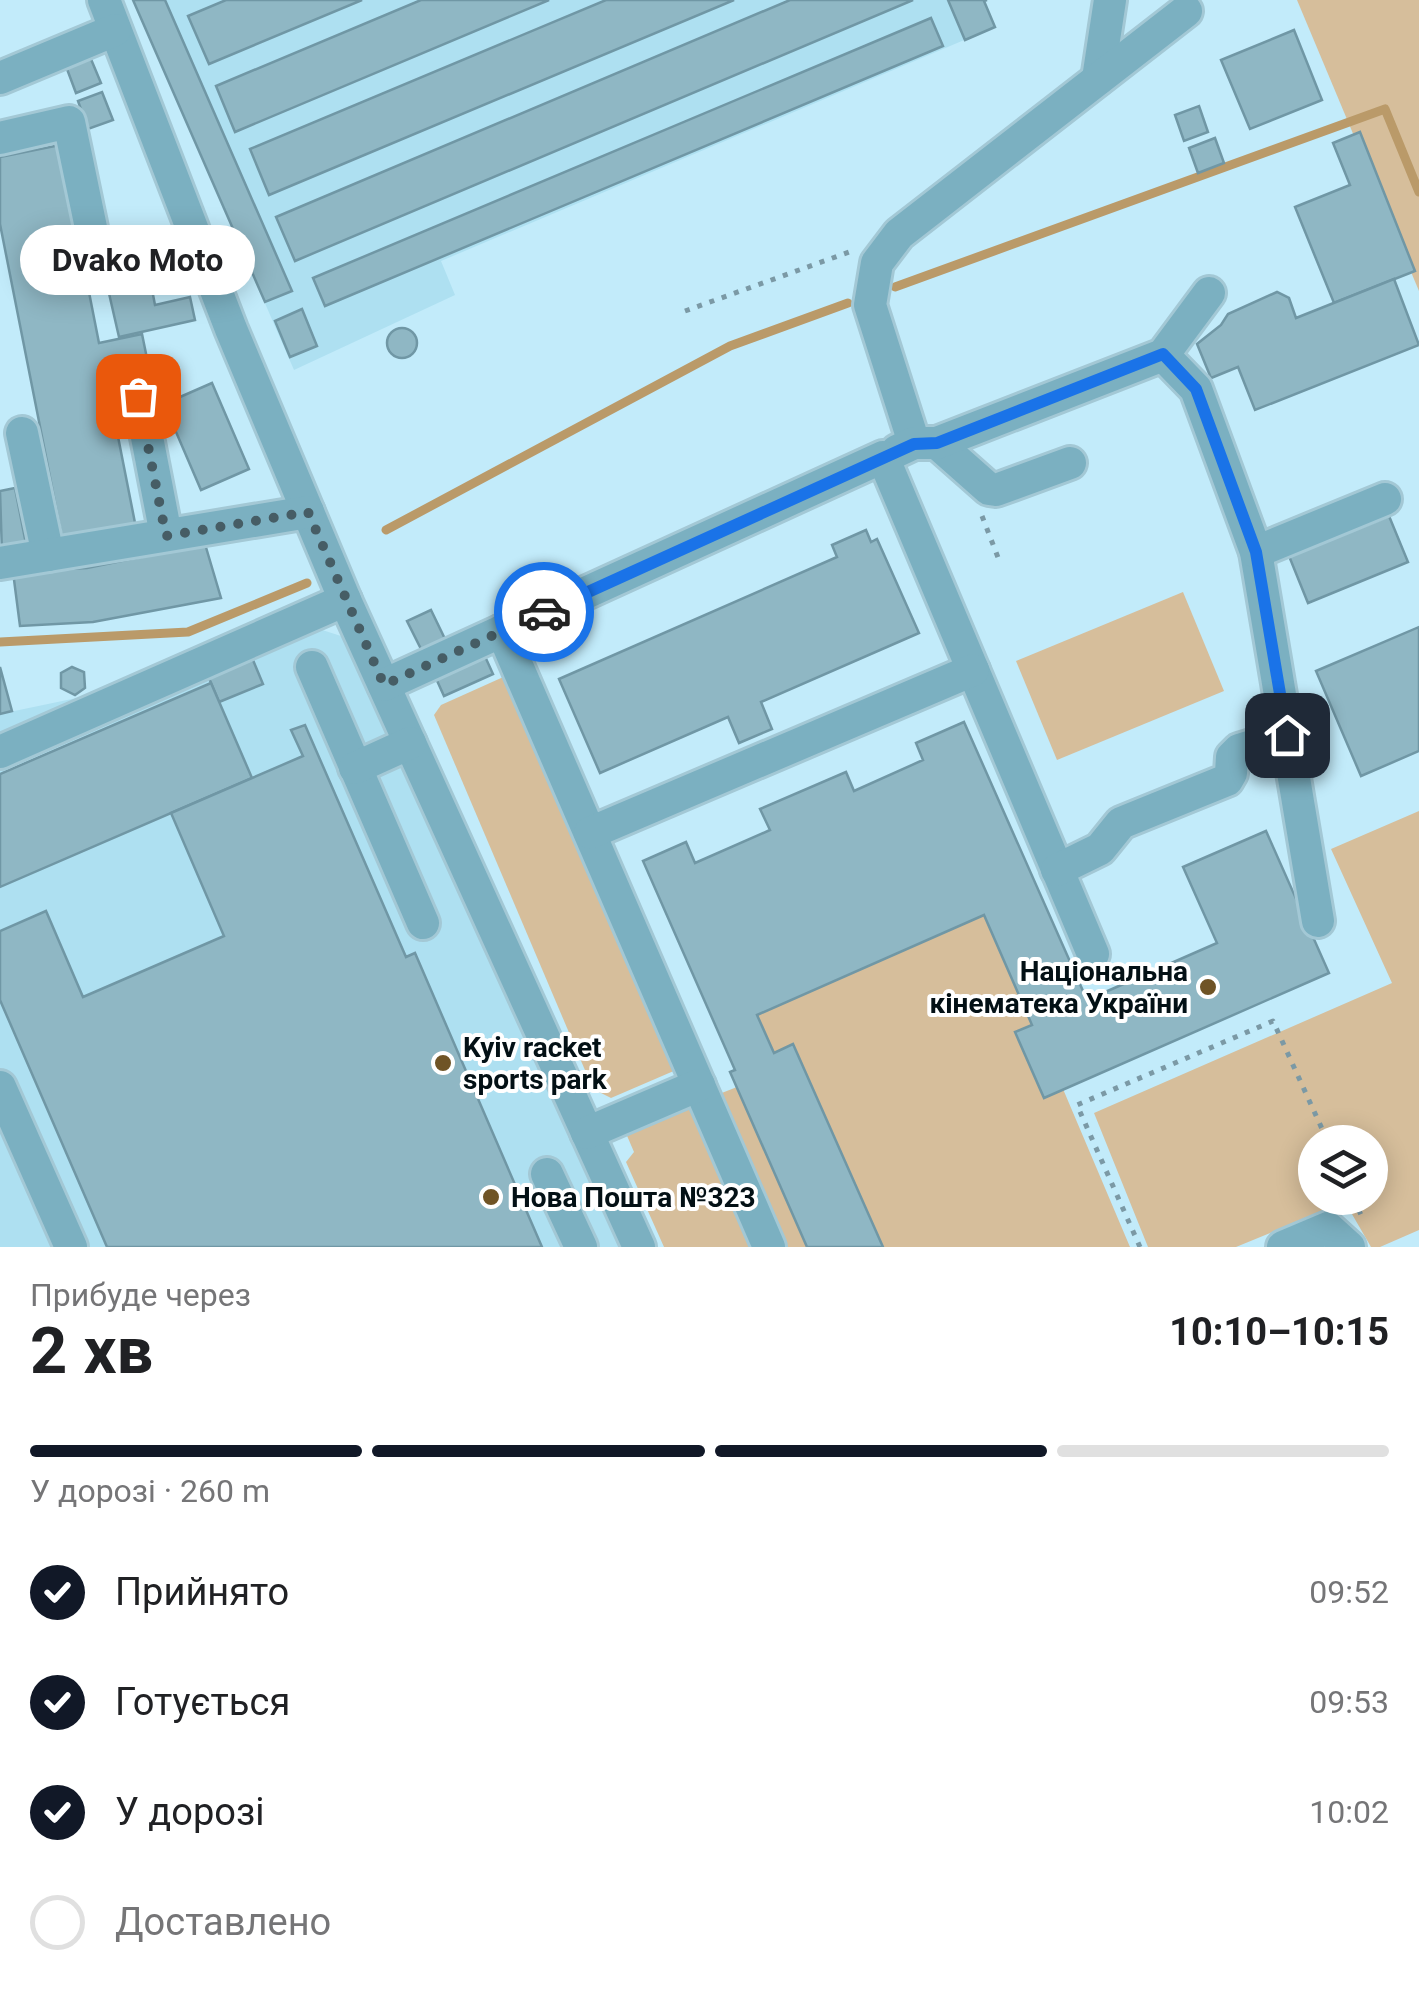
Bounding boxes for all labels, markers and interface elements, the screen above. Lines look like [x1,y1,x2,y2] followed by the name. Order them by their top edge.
[21,226,256,296] callout: Dvako Moto
[52,241,223,279] text: Dvako Moto
[96,354,181,439] pin
[111,369,166,424] icon: bag
[494,562,594,662] courier
[517,585,572,640] icon: car
[1245,693,1330,778] pin
[1260,708,1315,763] icon: home
[929,955,1188,1020] place label: Національна кінематека України
[1197,976,1219,998] marker: Національна кінематека України
[463,1031,608,1096] place label: Kyiv racket sports park
[432,1052,454,1074] marker: Kyiv racket sports park
[1298,1125,1388,1215] map controls
[1298,1125,1388,1215] button: layers
[511,1181,756,1214] place label: Нова Пошта №323
[480,1186,502,1208] marker: Нова Пошта №323
[30,1276,251,1314] text: Прибуде через
[1169,1310,1389,1354] text: 10:10–10:15
[30,1313,153,1389] text: 2 хв
[30,1472,270,1510] text: У дорозі · 260 m
[30,1565,85,1620] icon: check
[115,1570,289,1614] text: Прийнято
[1309,1573,1389,1611] text: 09:52
[30,1675,85,1730] icon: check
[115,1680,290,1724] text: Готується
[1309,1683,1389,1721] text: 09:53
[30,1785,85,1840] icon: check
[115,1790,264,1834] text: У дорозі
[1309,1793,1389,1831] text: 10:02
[115,1900,331,1944] text: Доставлено

